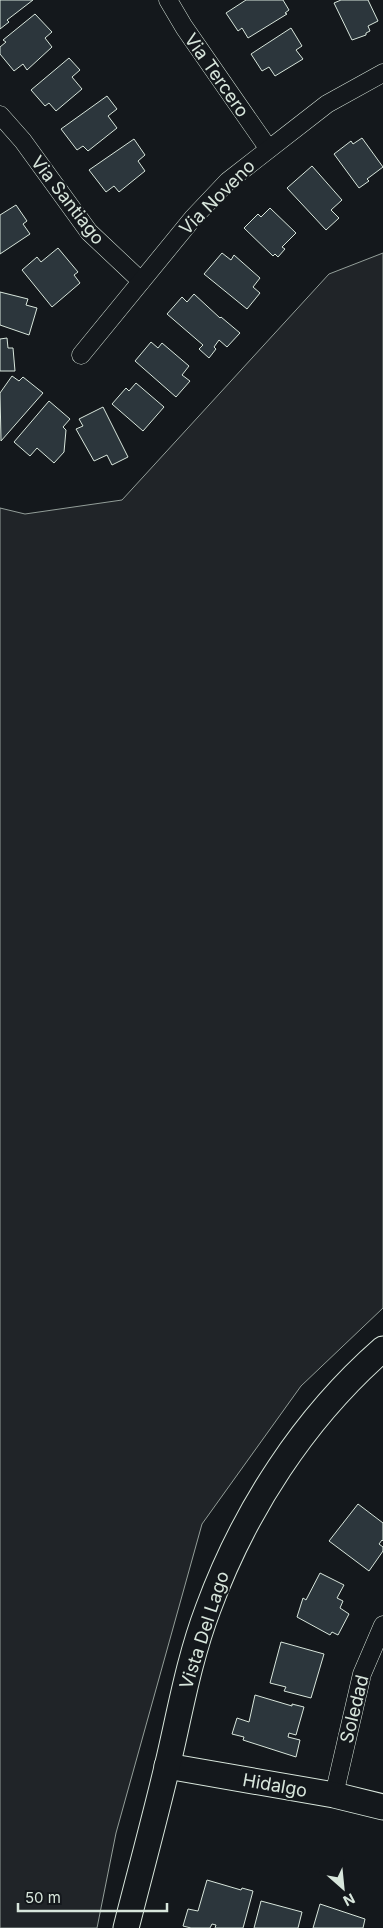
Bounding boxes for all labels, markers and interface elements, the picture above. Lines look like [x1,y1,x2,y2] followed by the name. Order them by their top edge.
[181,29,253,121] street label: Via Tercero
[27,152,109,248] street label: Via Santiago
[175,155,259,239] street label: Via Noveno
[175,1569,233,1691] street label: Vista Del Lago
[335,1673,373,1745] street label: Soledad
[241,1769,309,1801] street label: Hidalgo
[318,1863,368,1913] north arrow
[18,1880,166,1912] scale bar
[25,1888,61,1907] text: 50 m
[341,1890,358,1910] text: N

